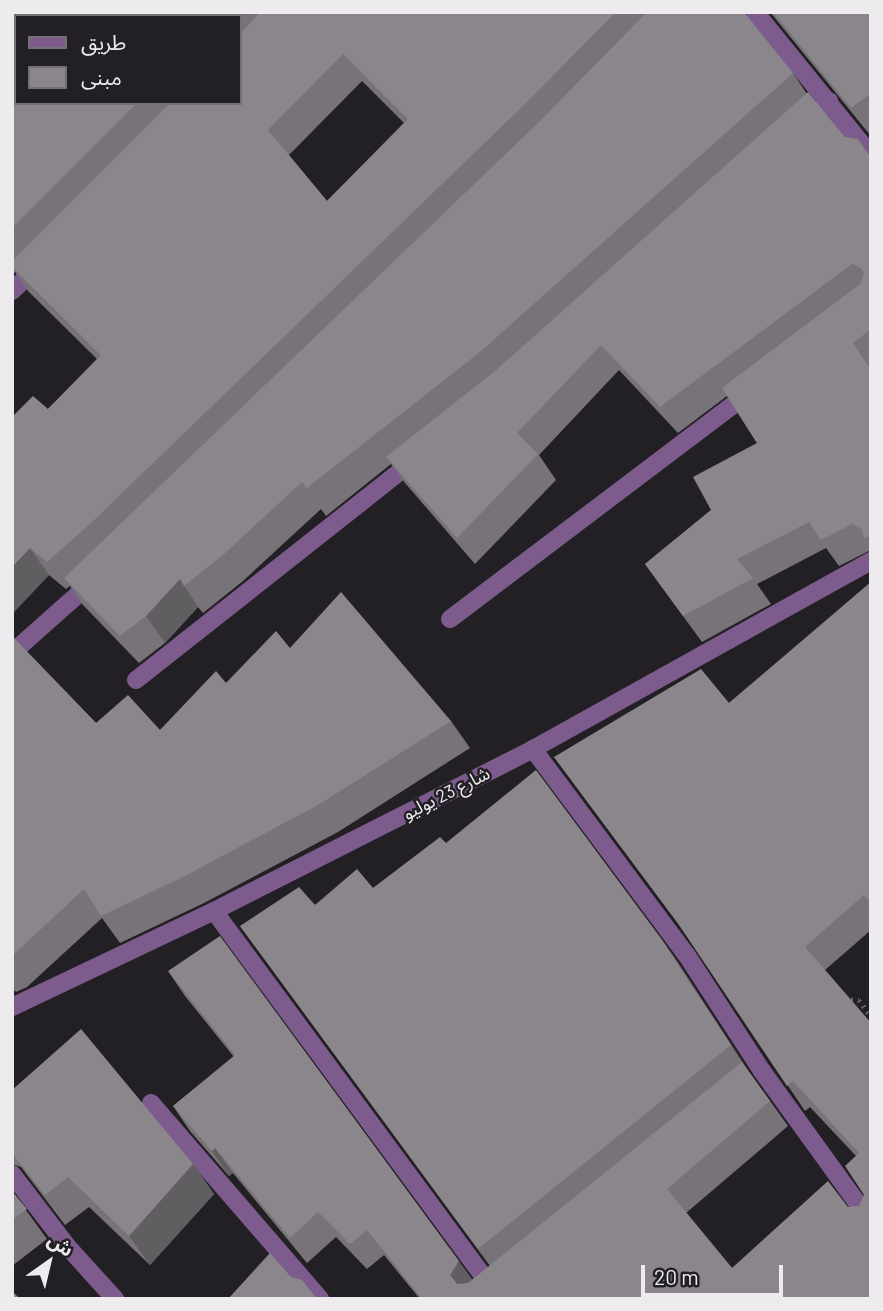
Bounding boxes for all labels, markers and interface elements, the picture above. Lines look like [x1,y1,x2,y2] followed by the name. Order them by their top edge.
[14,14,242,105] legend
[81,29,126,54] text: طريق
[81,64,122,89] text: مبنى
[399,762,493,824] street label: شارع 23 يوليو
[14,1227,84,1297] north arrow
[44,1227,78,1261] text: ش
[645,1252,787,1296] scale bar
[654,1264,699,1289] text: 20 m

